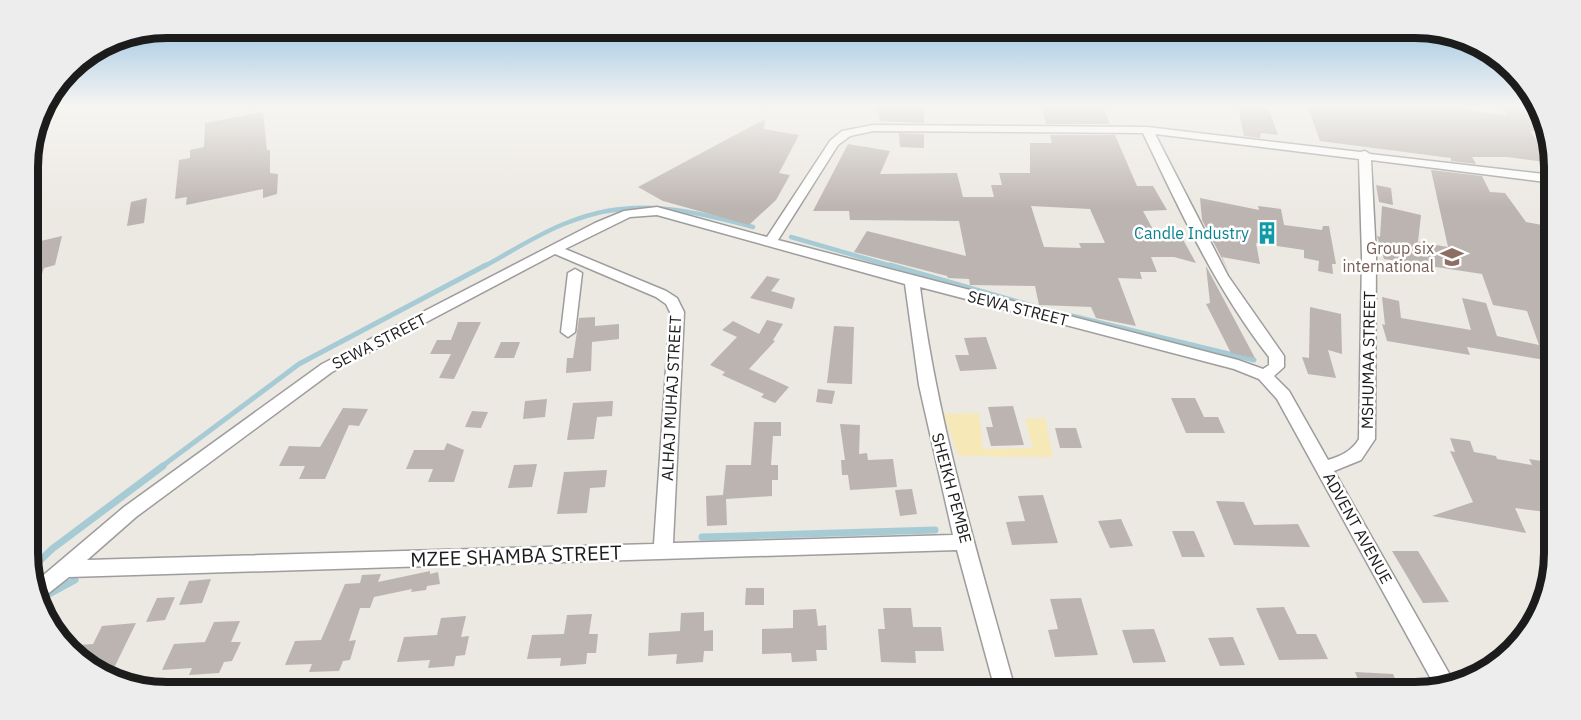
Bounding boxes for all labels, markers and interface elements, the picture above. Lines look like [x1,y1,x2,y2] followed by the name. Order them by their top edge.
[1254,220,1280,246] building icon: Candle Industry
[1134,223,1249,243] place label: Candle Industry
[1343,238,1434,276] place label: Group six international
[1439,244,1465,270] school or university icon: Group six international
[966,286,1070,330] street label: SEWA STREET
[1357,291,1379,429] street label: MSHUMAA STREET
[329,309,429,373] street label: SEWA STREET
[657,315,685,481] street label: ALHAJ MUHAJ STREET
[928,431,976,545] street label: SHEIKH PEMBE
[1319,469,1397,587] street label: ADVENT AVENUE
[410,538,622,573] street label: MZEE SHAMBA STREET

